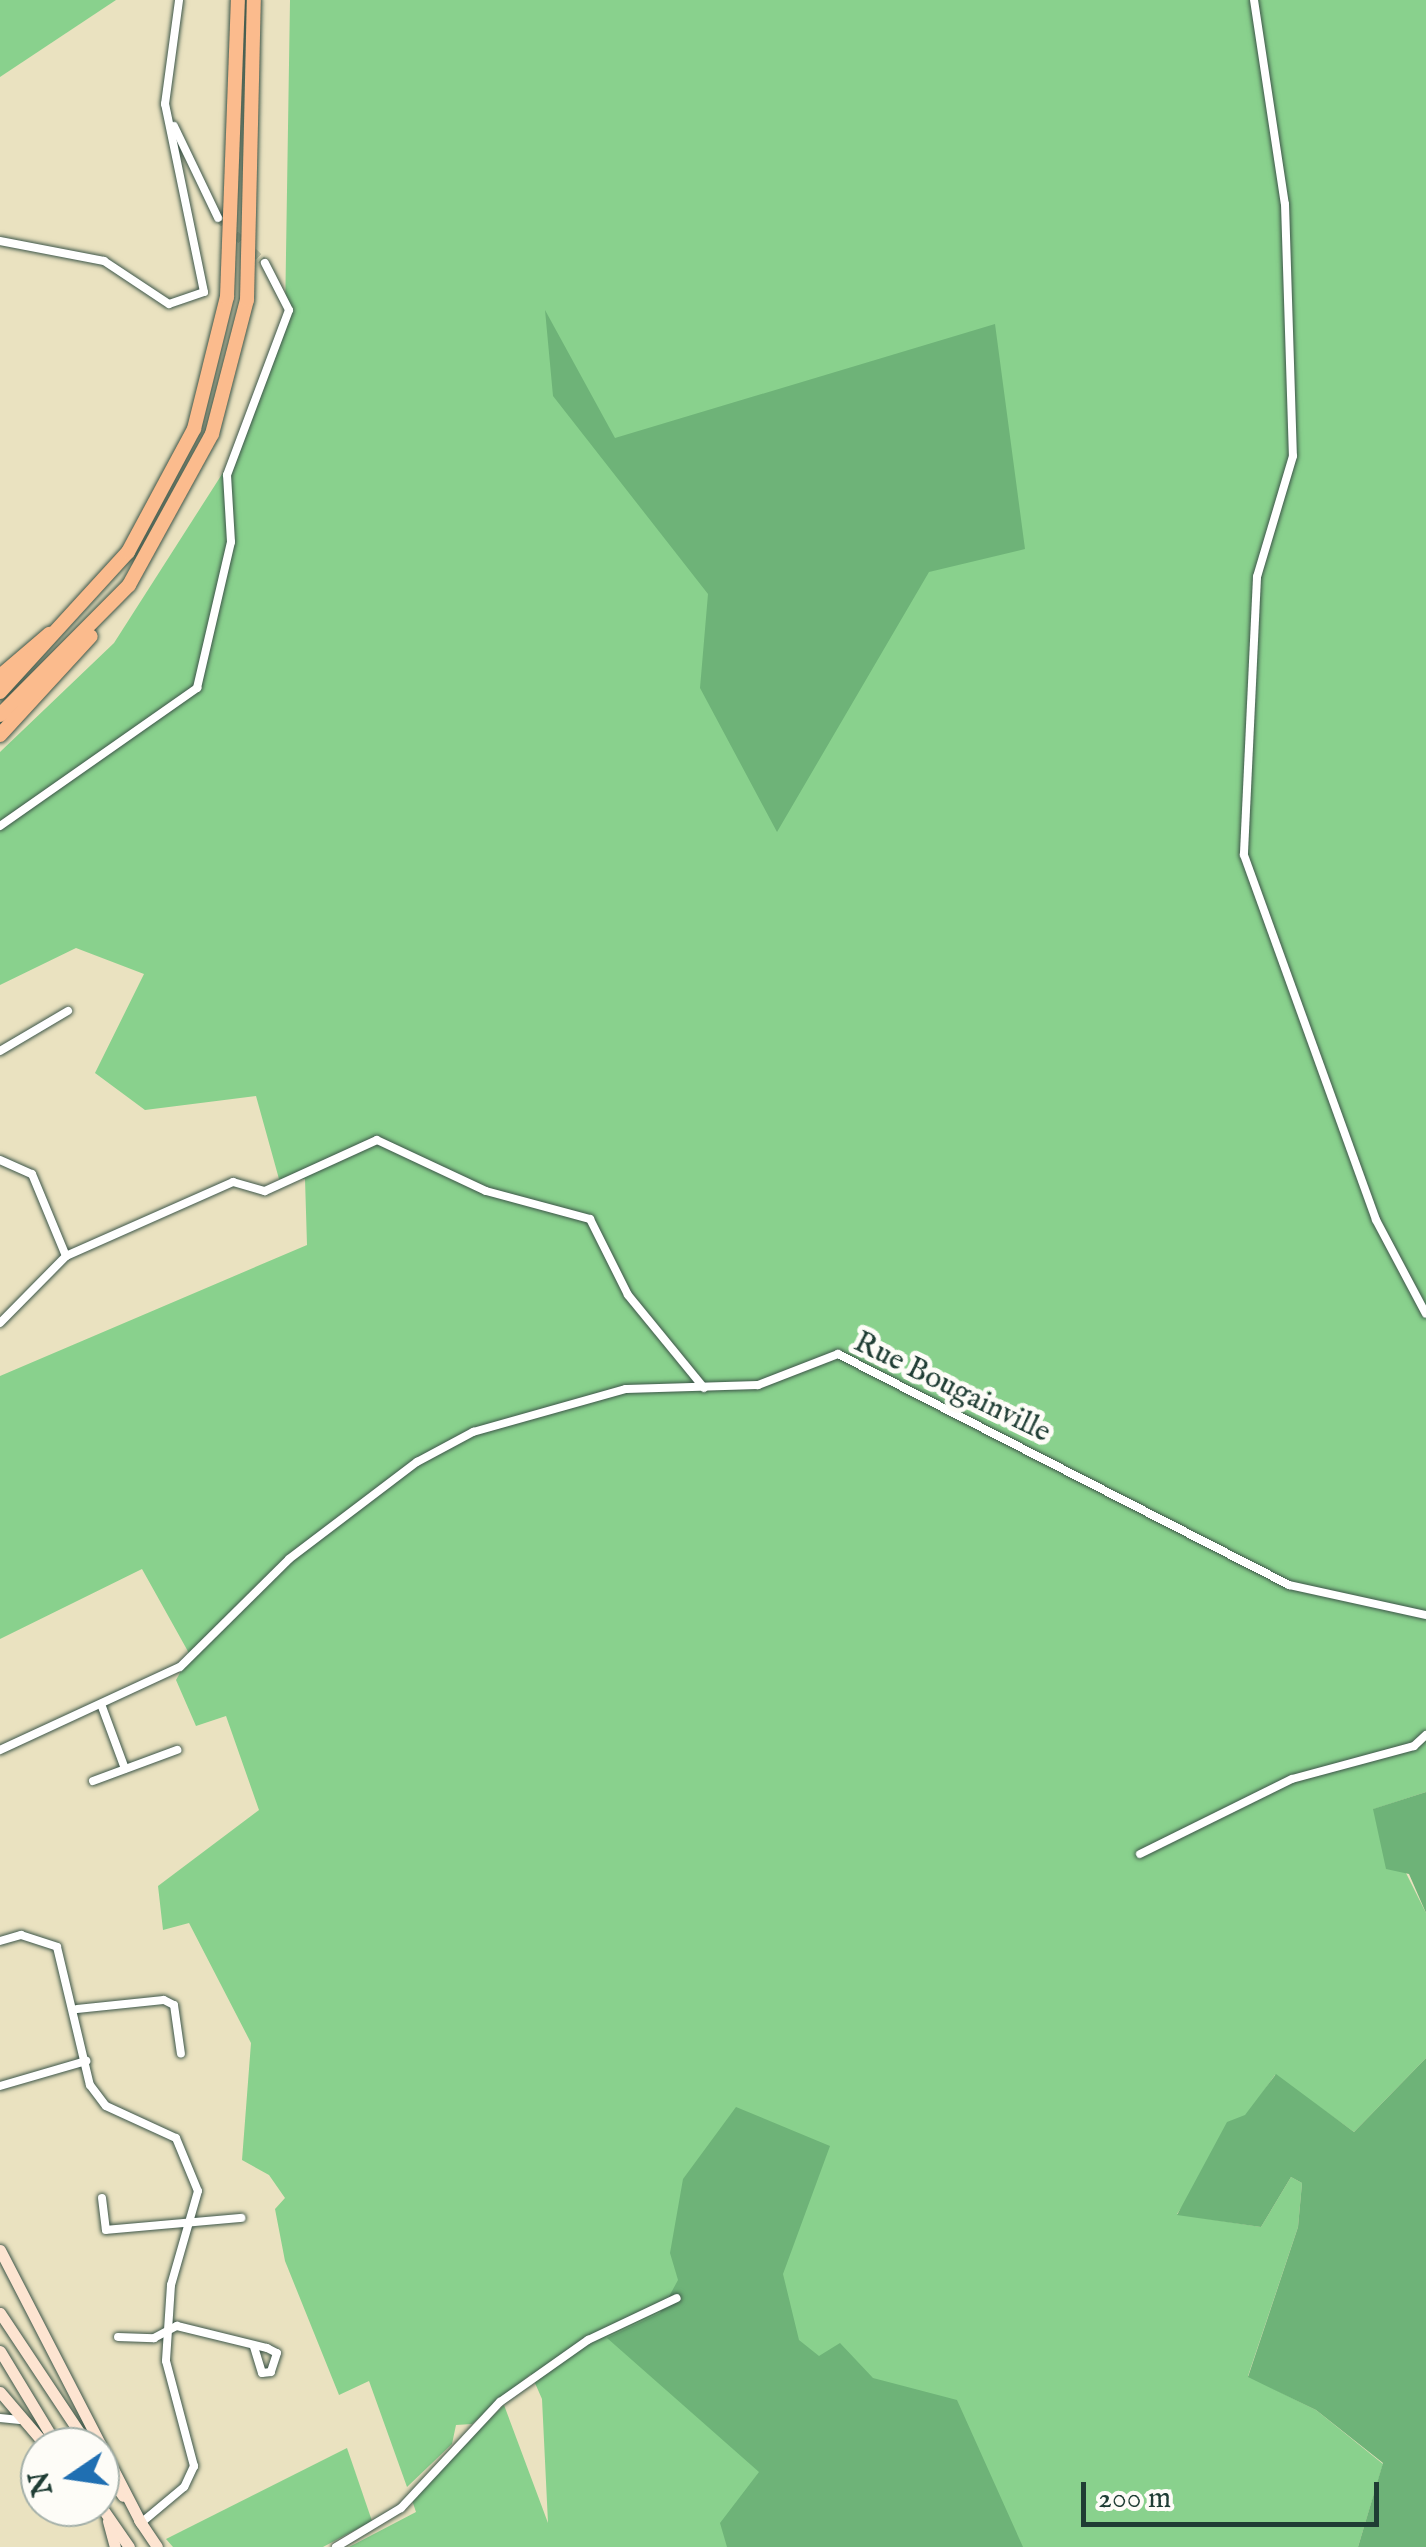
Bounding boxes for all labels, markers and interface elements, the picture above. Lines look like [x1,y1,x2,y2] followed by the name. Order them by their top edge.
[848,1325,1056,1451] street label: Rue Bougainville
[20,2427,120,2527] north arrow
[1086,2462,1384,2524] scale bar
[22,2468,62,2499] text: N
[1098,2480,1171,2518] text: 200 m

